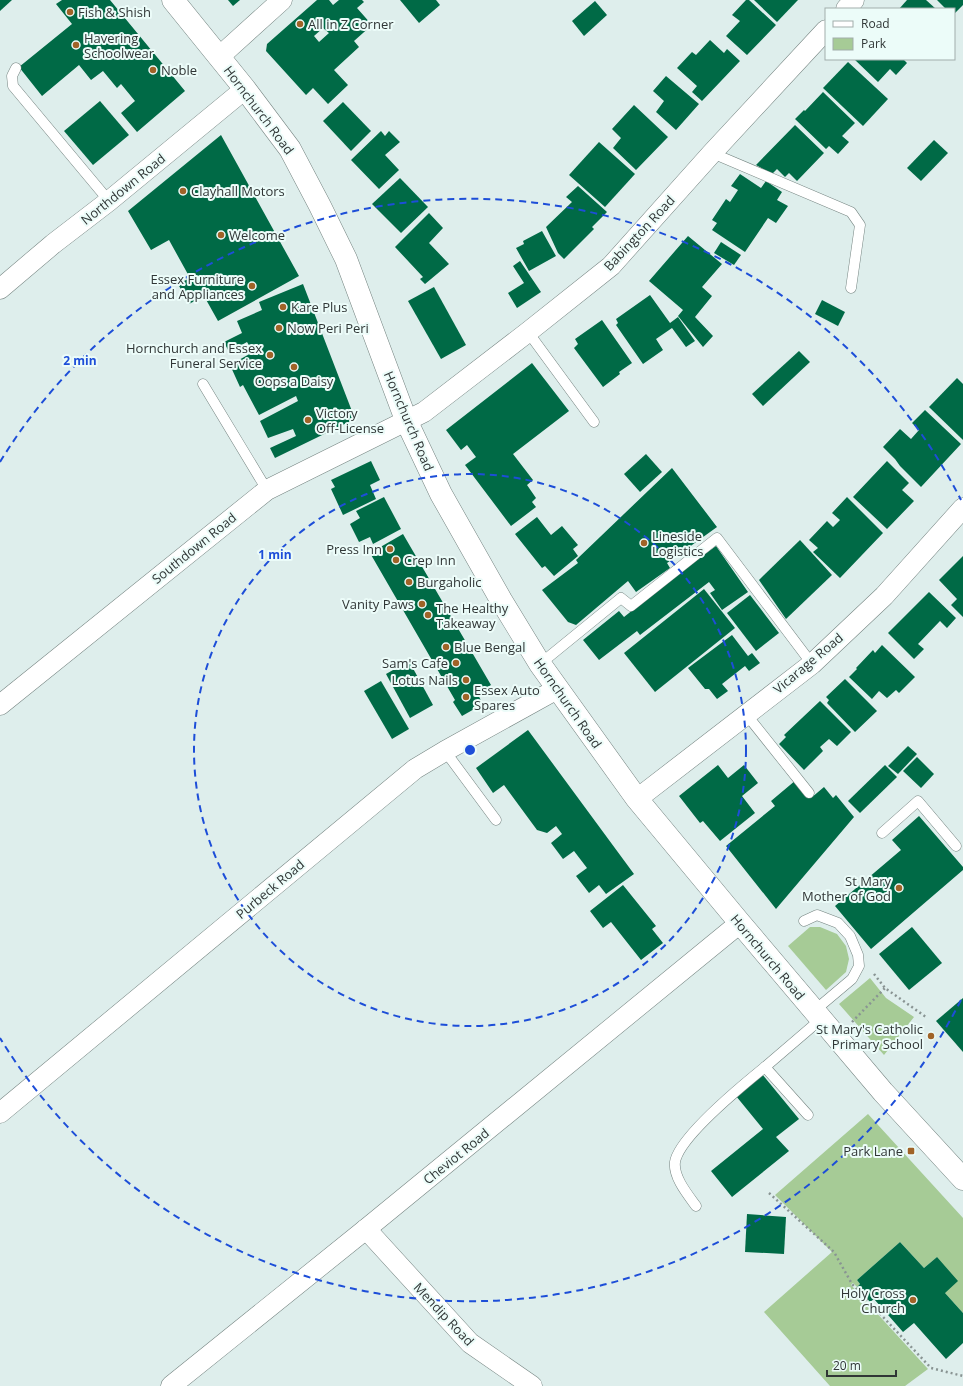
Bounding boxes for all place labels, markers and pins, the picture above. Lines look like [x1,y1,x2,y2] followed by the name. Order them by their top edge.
[78,3,151,21] place label: Fish & Shish
[65,7,75,17] marker: Fish & Shish
[308,15,394,33] place label: All in Z Corner
[295,19,305,29] marker: All in Z Corner
[84,29,155,62] place label: Havering Schoolwear
[71,40,81,50] marker: Havering Schoolwear
[161,61,197,79] place label: Noble
[148,65,158,75] marker: Noble
[191,182,285,200] place label: Clayhall Motors
[178,186,188,196] marker: Clayhall Motors
[229,226,285,244] place label: Welcome
[216,230,226,240] marker: Welcome
[150,270,244,303] place label: Essex Furniture and Appliances
[247,281,257,291] marker: Essex Furniture and Appliances
[291,298,347,316] place label: Kare Plus
[278,302,288,312] marker: Kare Plus
[287,319,369,337] place label: Now Peri Peri
[274,323,284,333] marker: Now Peri Peri
[126,339,262,372] place label: Hornchurch and Essex Funeral Service
[265,350,275,360] marker: Hornchurch and Essex Funeral Service
[289,362,299,372] marker: Oops a Daisy
[255,372,334,390] place label: Oops a Daisy
[316,404,384,437] place label: Victory Off-License
[303,415,313,425] marker: Victory Off-License
[652,527,703,560] place label: Lineside Logistics
[639,538,649,548] marker: Lineside Logistics
[326,540,382,558] place label: Press Inn
[385,544,395,554] marker: Press Inn
[404,551,456,569] place label: Crep Inn
[391,555,401,565] marker: Crep Inn
[417,573,482,591] place label: Burgaholic
[404,577,414,587] marker: Burgaholic
[342,595,414,613] place label: Vanity Paws
[417,599,427,609] marker: Vanity Paws
[436,599,509,632] place label: The Healthy Takeaway
[423,610,433,620] marker: The Healthy Takeaway
[454,638,526,656] place label: Blue Bengal
[441,642,451,652] marker: Blue Bengal
[382,654,448,672] place label: Sam's Cafe
[451,658,461,668] marker: Sam's Cafe
[391,671,458,689] place label: Lotus Nails
[461,675,471,685] marker: Lotus Nails
[474,681,540,714] place label: Essex Auto Spares
[461,692,471,702] marker: Essex Auto Spares
[463,743,477,757] centre of rings
[802,872,891,905] place label: St Mary Mother of God
[894,883,904,893] marker: St Mary Mother of God
[816,1020,923,1053] place label: St Mary's Catholic Primary School
[926,1031,936,1041] marker: St Mary's Catholic Primary School
[843,1142,903,1160] place label: Park Lane
[906,1146,916,1156] marker: Park Lane
[841,1284,905,1317] place label: Holy Cross Church
[908,1295,918,1305] marker: Holy Cross Church

